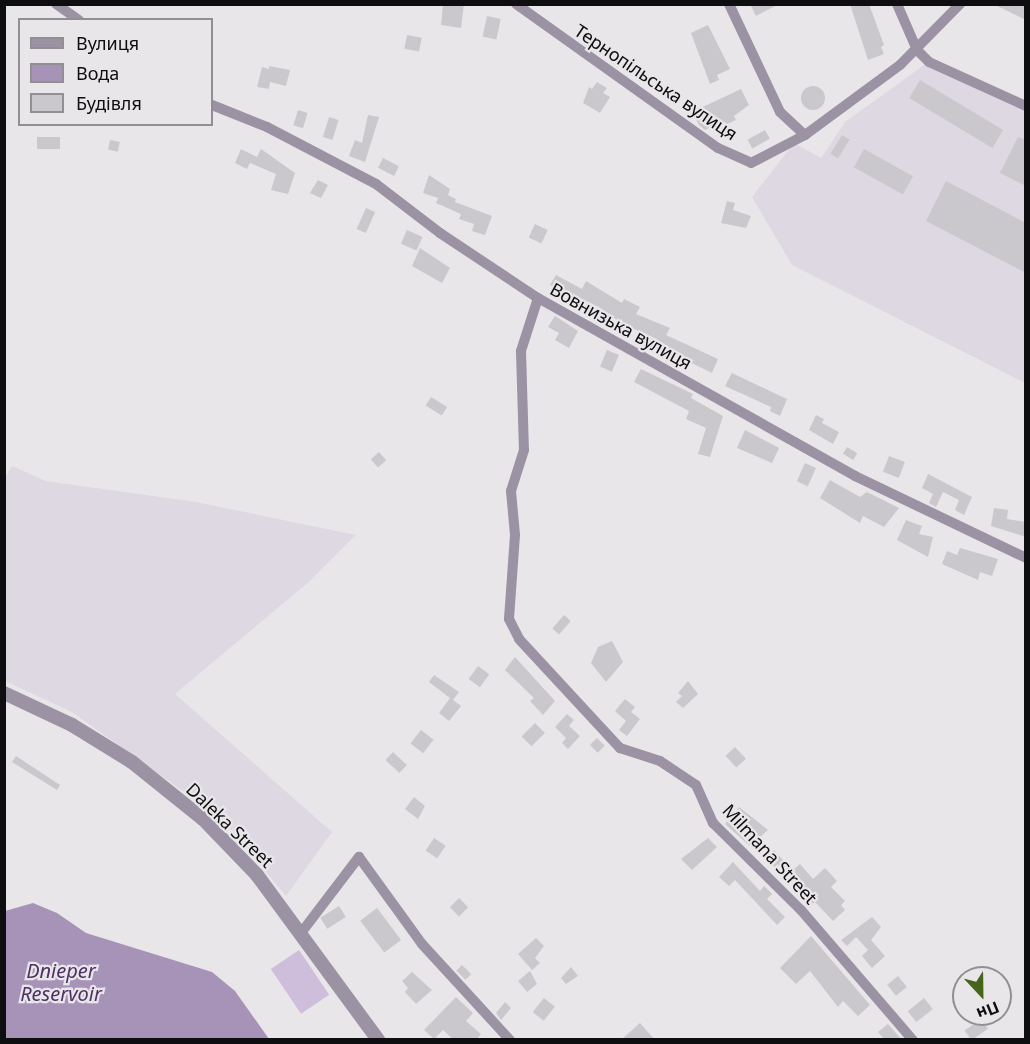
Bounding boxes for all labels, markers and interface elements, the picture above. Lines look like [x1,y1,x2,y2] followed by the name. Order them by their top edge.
[18,18,213,126] legend
[570,19,742,145] street label: Тернопільська вулиця
[76,31,139,55] text: Вулиця
[76,61,119,85] text: Вода
[76,91,142,115] text: Будівля
[546,278,696,374] street label: Вовнизька вулиця
[182,778,278,872] street label: Daleka Street
[718,800,822,908] street label: Milmana Street
[20,959,102,1006] water label: Dnieper Reservoir
[952,966,1012,1026] north arrow
[973,996,1003,1025] text: Пн

